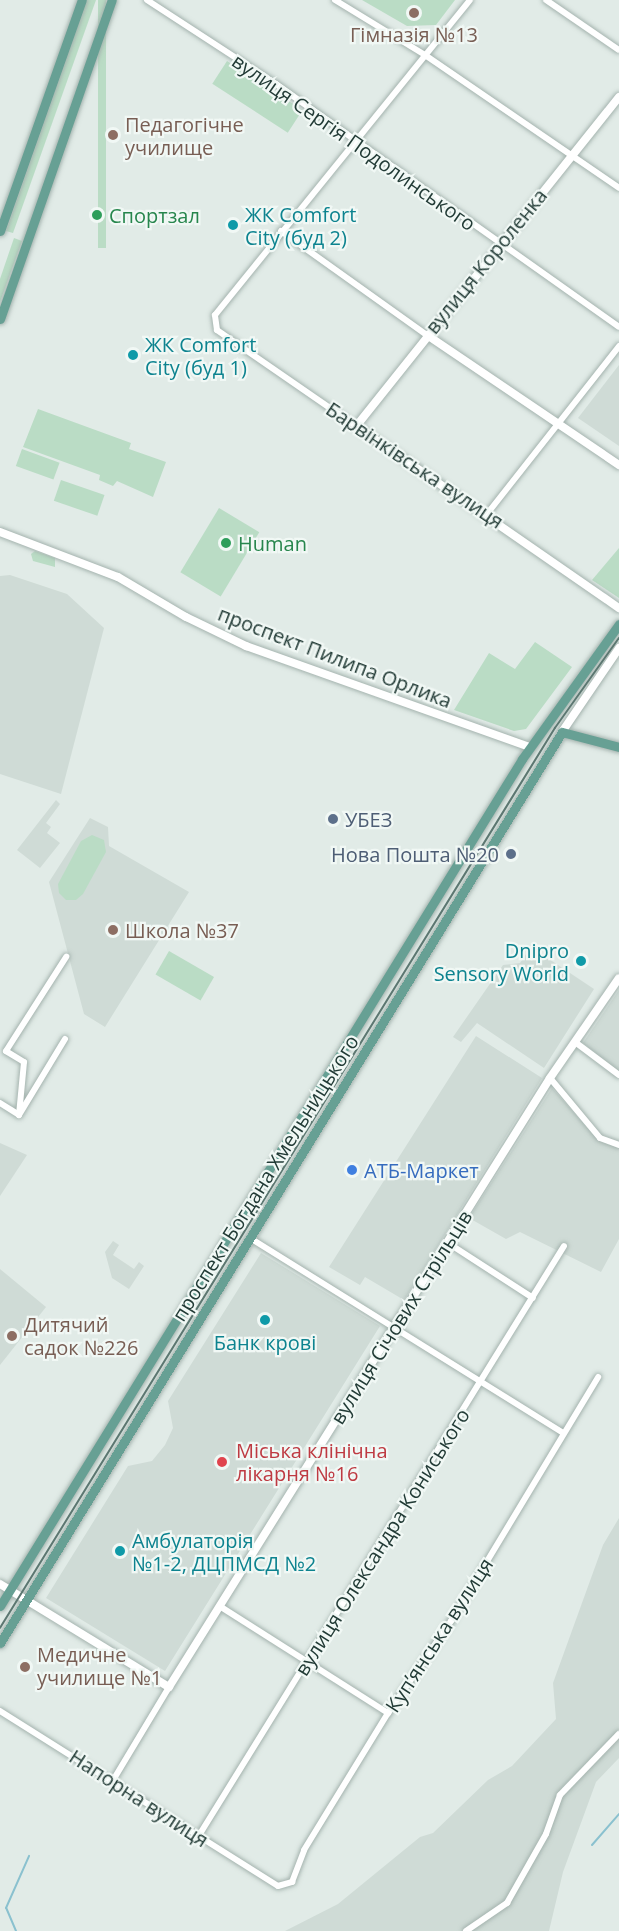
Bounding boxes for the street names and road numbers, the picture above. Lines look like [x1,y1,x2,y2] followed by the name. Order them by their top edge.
[228,48,480,236] street label: вулиця Сергія Подолинського
[420,184,552,338] street label: вулиця Короленка
[322,397,508,533] street label: Барвінківська вулиця
[215,601,455,713] street label: проспект Пилипа Орлика
[167,1031,363,1325] street label: проспект Богдана Хмельницького
[325,1206,477,1428] street label: вулиця Січових Стрільців
[290,1404,474,1680] street label: вулиця Олександра Кониського
[380,1553,498,1717] street label: Купʼянська вулиця
[65,1744,213,1852] street label: Напорна вулиця

